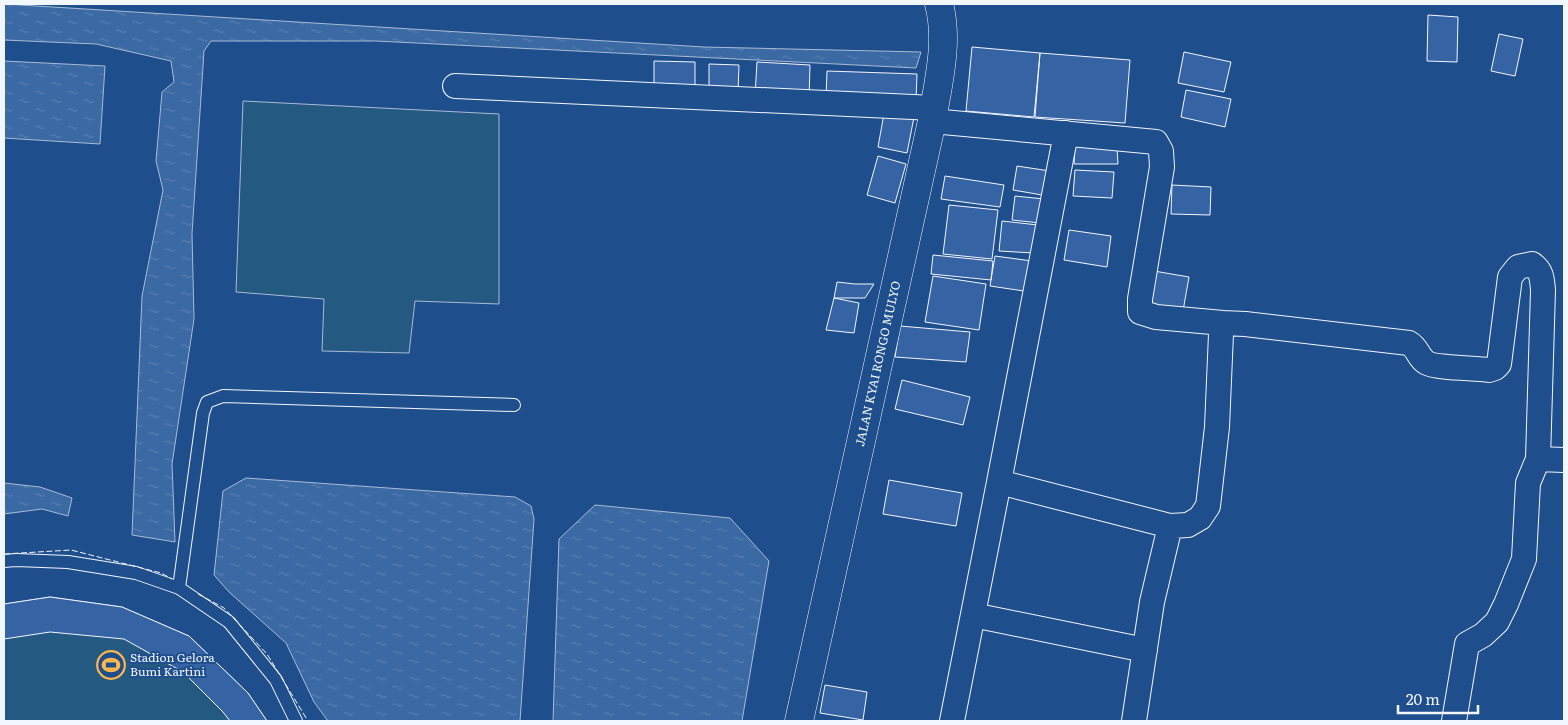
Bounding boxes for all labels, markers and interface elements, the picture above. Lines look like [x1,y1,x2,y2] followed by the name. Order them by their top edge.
[850,279,904,448] street label: JALAN KYAI RONGO MULYO
[130,648,215,680] place label: Stadion Gelora Bumi Kartini
[96,650,126,680] sports icon: Stadion Gelora Bumi Kartini
[1398,682,1478,714] scale bar
[1406,687,1440,710] text: 20 m

